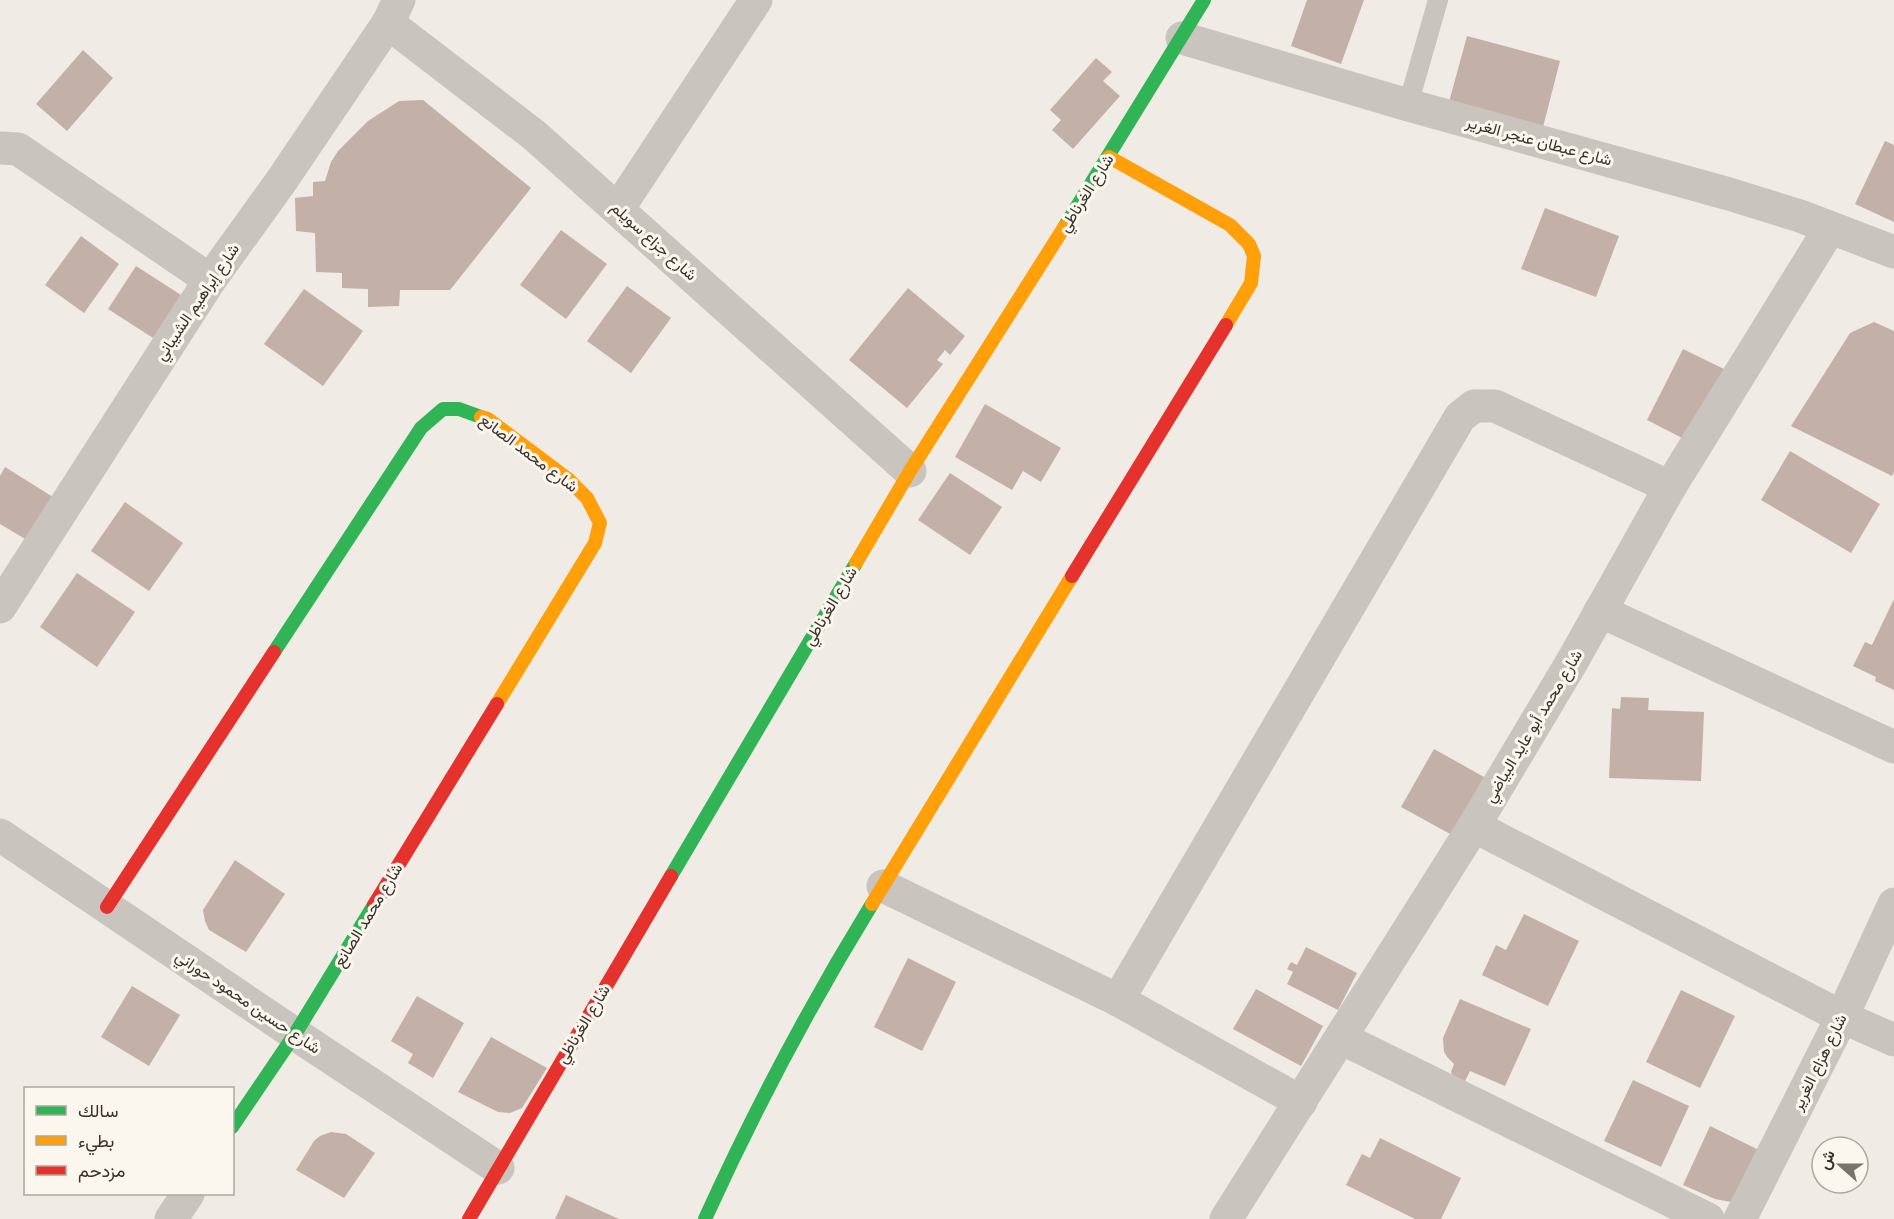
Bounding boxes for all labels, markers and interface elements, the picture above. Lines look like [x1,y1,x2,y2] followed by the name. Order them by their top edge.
[1462,112,1614,172] street label: شارع عبطان عنجر الغرير
[1055,150,1121,238] street label: شارع الغرناطي
[606,197,701,286] street label: شارع جزاع سويلم
[151,240,246,366] street label: شارع إبراهيم الشيباني
[475,410,582,498] street label: شارع محمد الصانع
[799,563,864,651] street label: شارع الغرناطي
[1480,646,1590,808] street label: شارع محمد أبو عايد البياضي
[329,860,408,971] street label: شارع محمد الصانع
[170,946,324,1061] street label: شارع حسين محمود حوراني
[552,981,617,1069] street label: شارع الغرناطي
[1787,1011,1852,1115] street label: شارع هزاع الغرير
[24,1087,234,1195] legend
[78,1100,118,1121] text: سالك
[78,1130,114,1156] text: بطيء
[1810,1135,1870,1195] north arrow
[1814,1147,1839,1172] text: ش
[78,1160,125,1183] text: مزدحم

